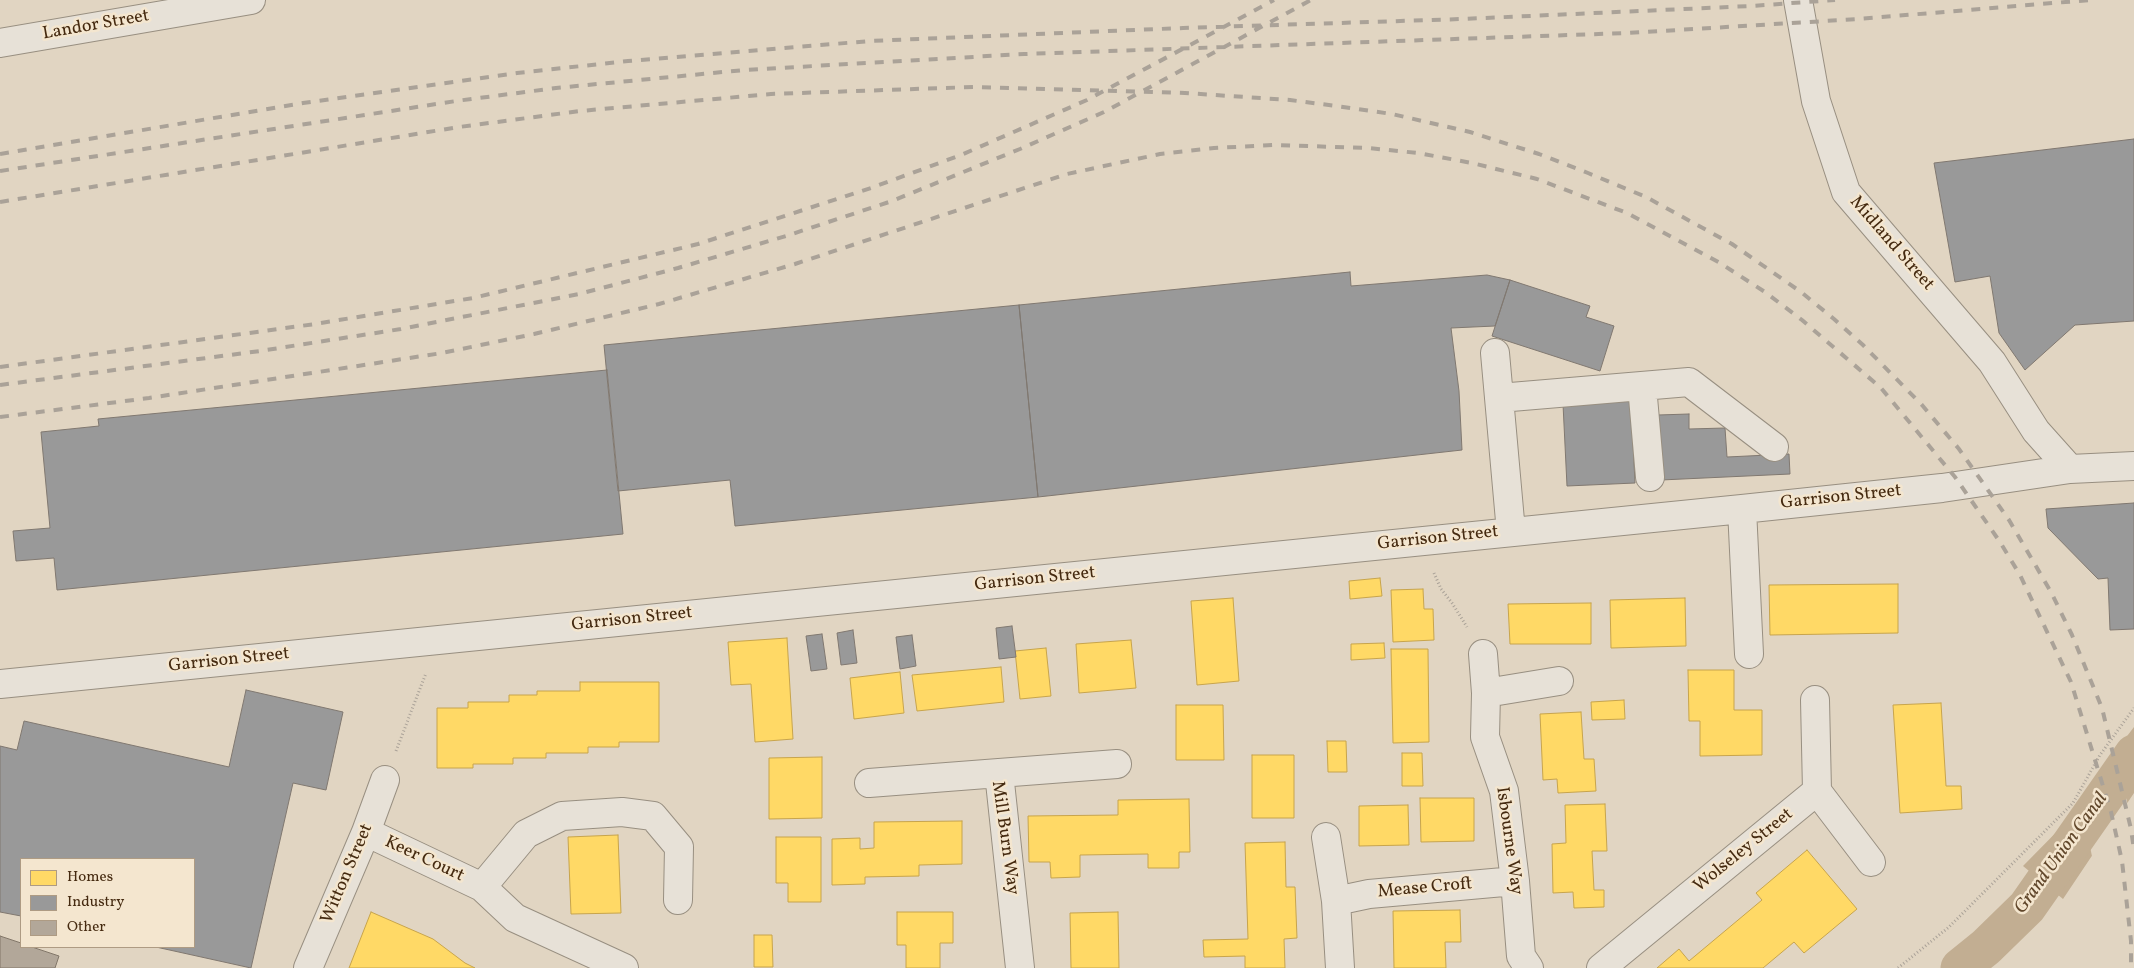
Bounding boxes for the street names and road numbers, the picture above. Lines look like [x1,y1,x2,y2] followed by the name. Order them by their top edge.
[41,6,151,46] street label: Landor Street
[1844,192,1938,296] street label: Midland Street
[1779,481,1903,515] street label: Garrison Street
[1376,522,1500,556] street label: Garrison Street
[973,563,1097,597] street label: Garrison Street
[570,603,694,637] street label: Garrison Street
[167,644,291,678] street label: Garrison Street
[985,780,1023,896] street label: Mill Burn Way
[1490,786,1526,896] street label: Isbourne Way
[1690,804,1798,898] street label: Wolseley Street
[317,821,379,927] street label: Witton Street
[381,832,467,888] street label: Keer Court
[1377,874,1473,904] street label: Mease Croft

